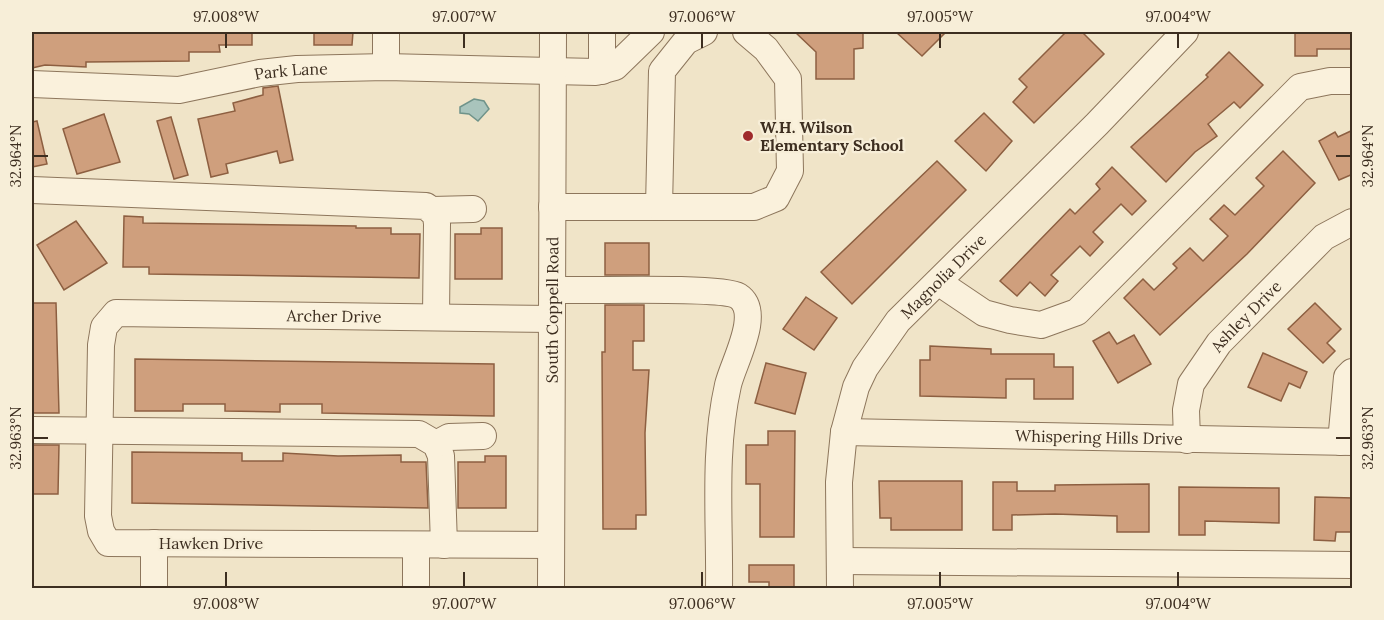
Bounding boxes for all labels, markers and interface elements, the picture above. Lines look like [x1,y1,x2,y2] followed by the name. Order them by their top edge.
[193,7,260,26] text: 97.008°W
[432,7,497,26] text: 97.007°W
[669,7,736,26] text: 97.006°W
[907,7,974,26] text: 97.005°W
[1145,7,1212,26] text: 97.004°W
[252,58,328,84] street label: Park Lane
[760,117,904,155] place label: W.H. Wilson Elementary School
[6,125,25,187] text: 32.964°N
[1358,125,1377,187] text: 32.964°N
[741,129,755,143] marker: W.H. Wilson Elementary School
[896,229,990,323] street label: Magnolia Drive
[542,236,562,383] street label: South Coppell Road
[1205,276,1286,356] street label: Ashley Drive
[286,305,382,327] street label: Archer Drive
[6,406,25,470] text: 32.963°N
[1358,406,1377,470] text: 32.963°N
[1015,425,1183,449] street label: Whispering Hills Drive
[159,533,263,553] street label: Hawken Drive
[193,594,260,613] text: 97.008°W
[432,594,497,613] text: 97.007°W
[669,594,736,613] text: 97.006°W
[907,594,974,613] text: 97.005°W
[1145,594,1212,613] text: 97.004°W

